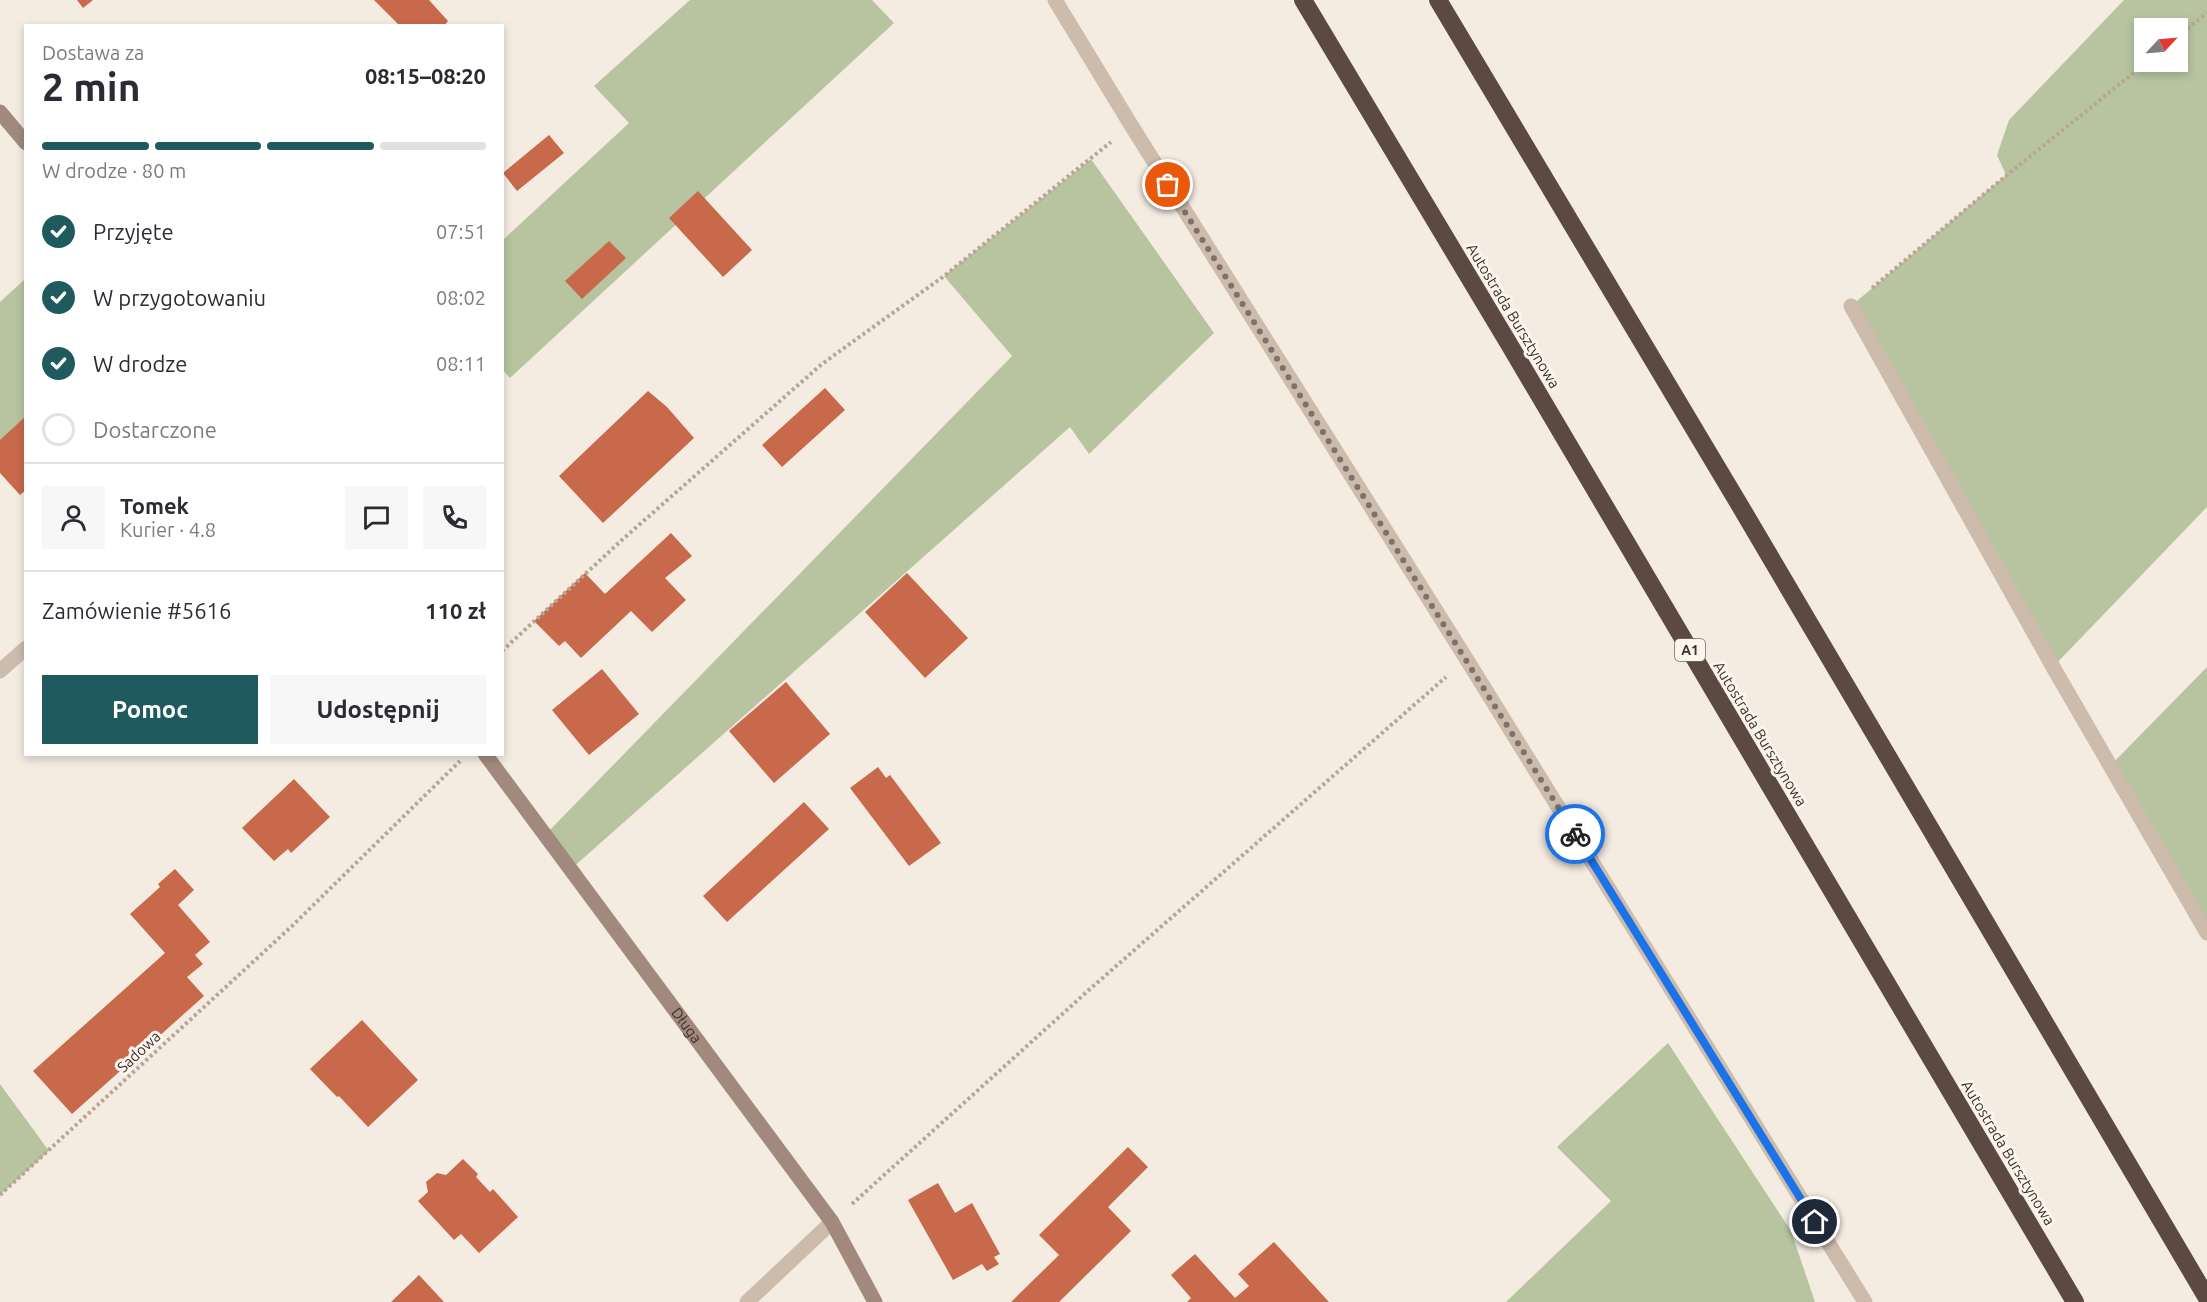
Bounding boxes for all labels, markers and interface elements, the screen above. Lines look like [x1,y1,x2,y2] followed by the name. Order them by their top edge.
[2134,18,2188,72] north arrow
[2134,18,2188,72] map controls
[42,41,144,64] text: Dostawa za
[365,63,486,88] text: 08:15–08:20
[42,65,141,108] text: 2 min
[42,159,186,182] text: W drodze · 80 m
[1142,159,1193,210] pin
[1151,168,1184,201] icon: bag
[42,215,75,248] icon: check
[93,219,174,244] text: Przyjęte
[436,220,486,243] text: 07:51
[1463,240,1563,391] street label: Autostrada Bursztynowa
[42,281,75,314] icon: check
[93,285,266,310] text: W przygotowaniu
[436,286,486,309] text: 08:02
[42,347,75,380] icon: check
[93,351,187,376] text: W drodze
[436,352,486,375] text: 08:11
[93,417,217,442] text: Dostarczone
[42,486,105,549] button: person
[345,486,408,549] button: chat
[423,486,486,549] button: phone
[120,493,189,518] text: Tomek
[120,518,216,541] text: Kurier · 4.8
[42,598,231,623] text: Zamówienie #5616
[425,598,486,623] text: 110 zł
[1675,639,1705,661] road number: A1
[1710,658,1810,809] street label: Autostrada Bursztynowa
[42,675,258,744] button: Pomoc
[270,675,486,744] button: Udostępnij
[1545,804,1605,864] courier
[1559,818,1592,851] icon: bike
[668,1004,705,1046] street label: Długa
[114,1028,164,1076] street label: Sadowa
[1958,1077,2058,1228] street label: Autostrada Bursztynowa
[1789,1196,1840,1247] pin
[1798,1205,1831,1238] icon: home

